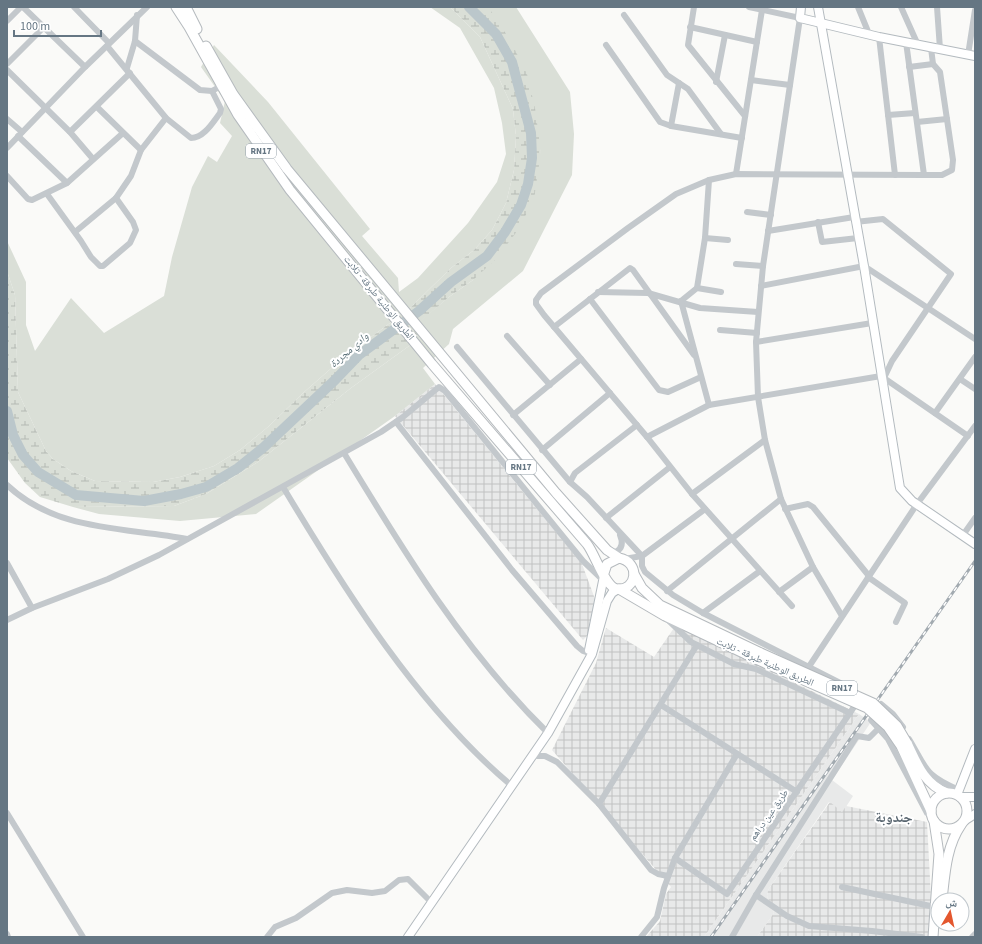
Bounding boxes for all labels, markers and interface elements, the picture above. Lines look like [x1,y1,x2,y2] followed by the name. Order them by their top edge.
[14,12,101,38] scale bar
[20,18,50,35] text: 100 m
[246,144,276,158] road number: RN17
[340,253,418,343] street label: الطريق الوطنية طبرقة - تلابت
[326,329,372,372] water label: وادي مجردة
[506,460,536,474] road number: RN17
[714,634,816,690] street label: الطريق الوطنية طبرقة - تلابت
[827,681,857,695] road number: RN17
[746,786,792,843] street label: طريق عين دراهم
[875,808,913,828] district label: جندوبة
[930,892,970,932] north arrow
[945,894,959,911] text: ش

